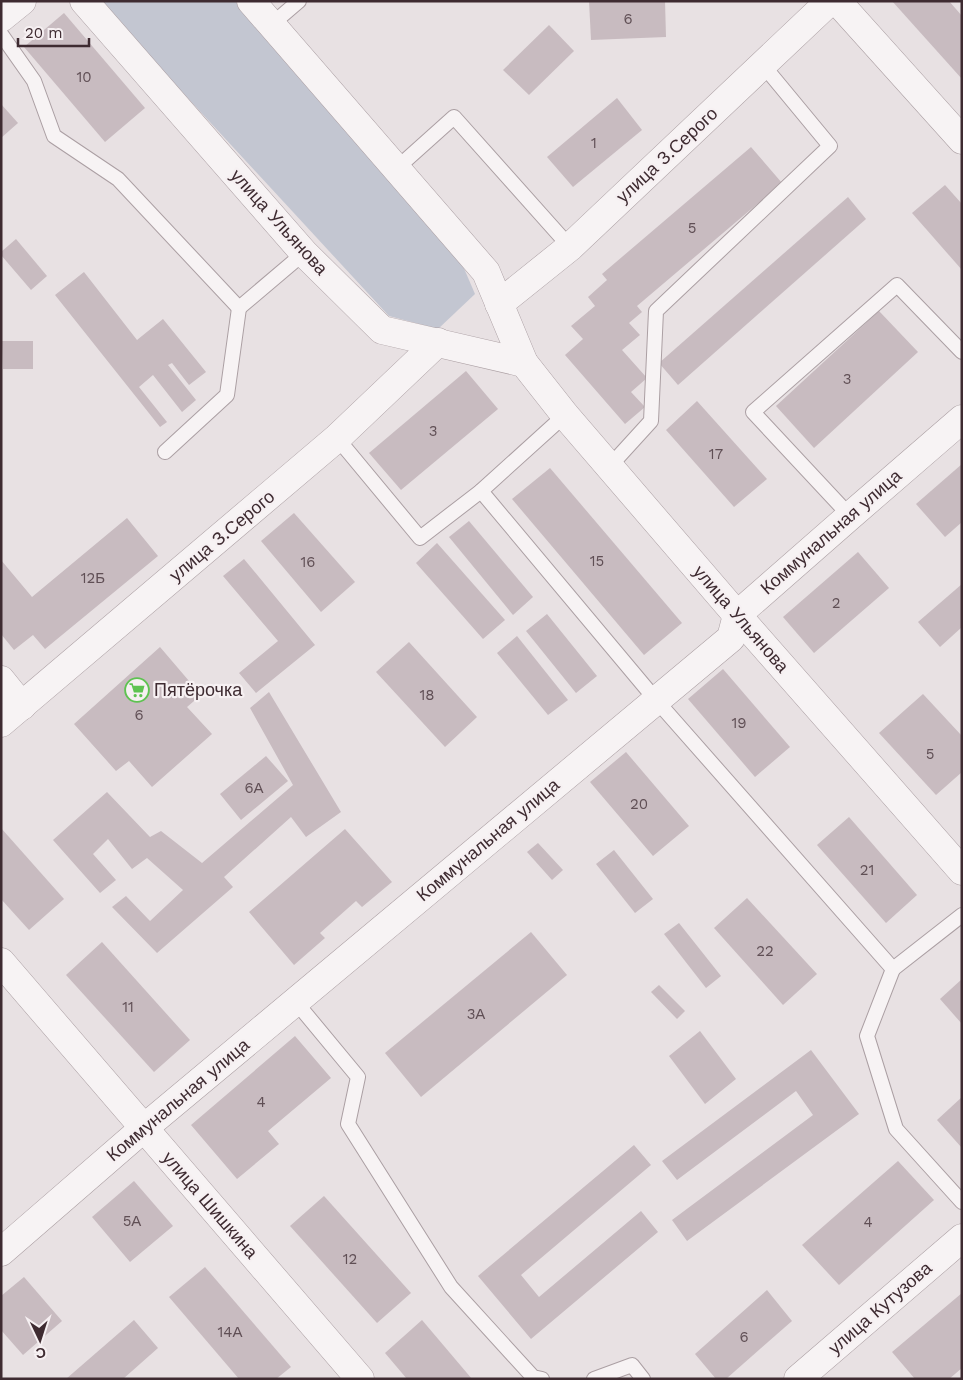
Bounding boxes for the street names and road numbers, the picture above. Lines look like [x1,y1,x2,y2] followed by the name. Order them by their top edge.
[612,102,722,207] street label: улица З.Серого
[226,165,333,280] street label: улица Ульянова
[756,464,906,598] street label: Коммунальная улица
[165,486,278,586] street label: улица З.Серого
[689,561,794,677] street label: улица Ульянова
[412,773,564,905] street label: Коммунальная улица
[102,1033,254,1165] street label: Коммунальная улица
[158,1147,263,1263] street label: улица Шишкина
[824,1256,936,1358] street label: улица Кутузова

